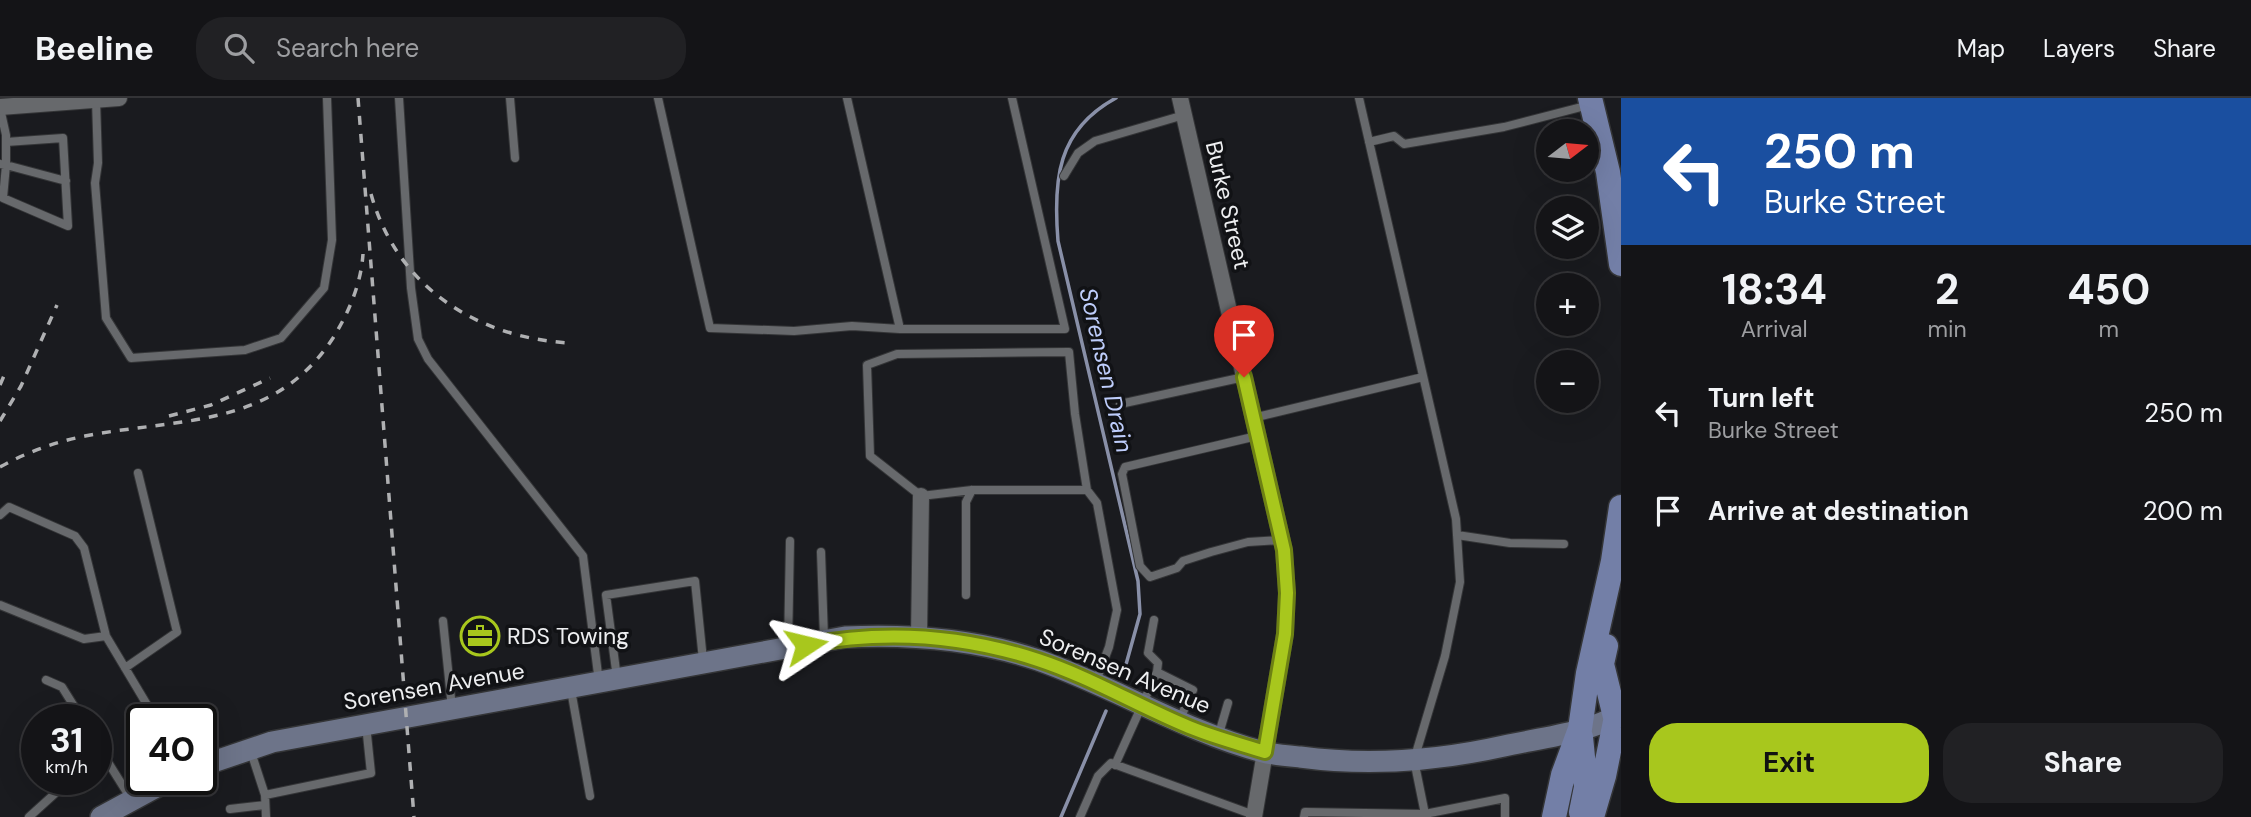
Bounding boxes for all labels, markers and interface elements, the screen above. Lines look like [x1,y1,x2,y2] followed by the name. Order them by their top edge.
[196,17,686,80] search box
[35,27,154,70] text: Beeline
[220,29,258,67] icon: search
[276,31,419,65] text: Search here
[1957,33,2005,64] text: Map
[2043,33,2115,64] text: Layers
[2153,33,2216,64] text: Share
[1536,119,1600,182] north arrow
[1536,119,1599,413] map controls
[1764,119,1915,183] text: 250 m
[1649,126,1740,217] icon: left
[1199,138,1257,272] street label: Burke Street
[1764,181,1946,223] text: Burke Street
[1536,196,1599,259] button: layers
[1722,262,1827,317] text: 18:34
[1935,262,1959,317] text: 2
[2067,262,2150,317] text: 450
[1536,273,1599,336] button: +
[1072,284,1141,455] water label: Sorensen Drain
[1214,305,1274,377] pin
[1741,314,1808,344] text: Arrival
[1927,314,1967,344] text: min
[2099,314,2119,344] text: m
[1225,316,1263,354] icon: arrive
[1536,350,1599,413] button: −
[1708,381,1815,415] text: Turn left
[1649,394,1687,432] icon: left
[2144,396,2223,430] text: 250 m
[1708,415,1839,445] text: Burke Street
[1649,492,1687,530] icon: arrive
[1708,494,1969,528] text: Arrive at destination
[2143,494,2223,528] text: 200 m
[769,608,843,682] position arrow
[459,615,501,657] office icon: RDS Towing
[507,621,629,651] place label: RDS Towing
[1035,621,1215,721] street label: Sorensen Avenue
[341,655,527,717] street label: Sorensen Avenue
[126,704,217,795] speed limit sign: 40
[50,717,83,763] text: 31
[1649,723,1929,803] button: Exit
[1943,723,2223,803] button: Share
[45,755,88,779] text: km/h

